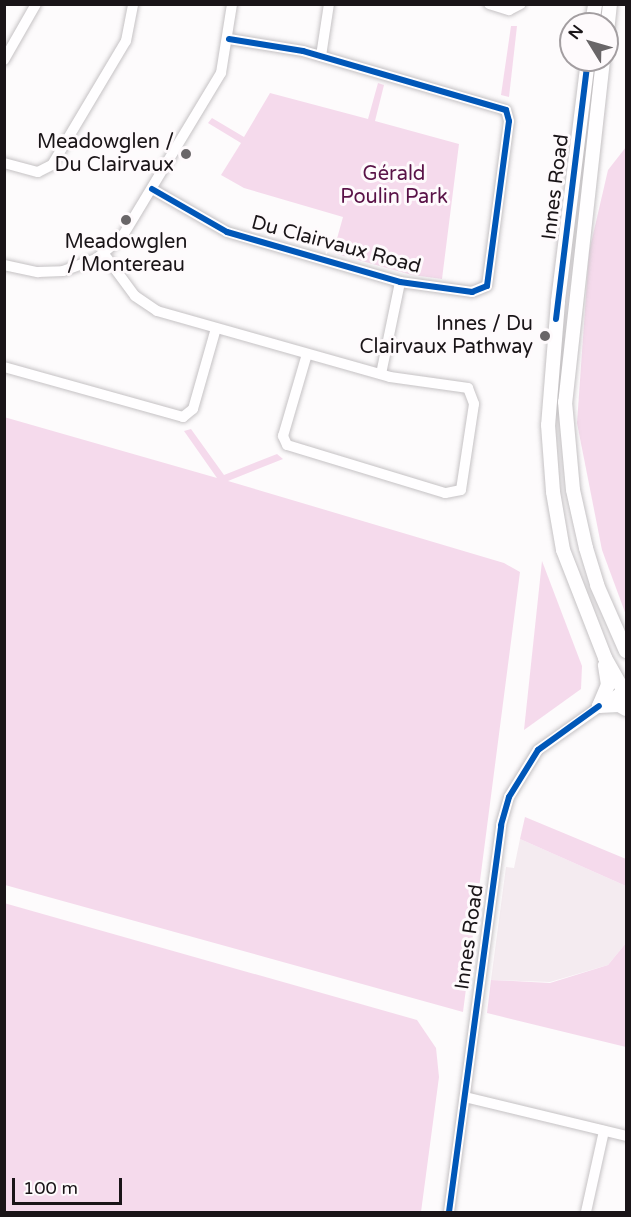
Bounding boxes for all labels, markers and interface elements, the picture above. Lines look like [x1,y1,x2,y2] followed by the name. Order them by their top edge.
[559,12,619,72] north arrow
[564,21,588,44] text: N
[37,130,174,177] place label: Meadowglen / Du Clairvaux
[538,133,574,241] street label: Innes Road
[179,147,193,161] marker: Meadowglen / Du Clairvaux
[340,163,448,210] park label: Gérald Poulin Park
[248,211,424,279] street label: Du Clairvaux Road
[119,213,133,227] marker: Meadowglen / Montereau
[64,230,188,277] place label: Meadowglen / Montereau
[360,312,533,359] place label: Innes / Du Clairvaux Pathway
[538,329,552,343] marker: Innes / Du Clairvaux Pathway
[451,883,489,991] street label: Innes Road
[15,1166,124,1204] scale bar
[23,1177,78,1199] text: 100 m

